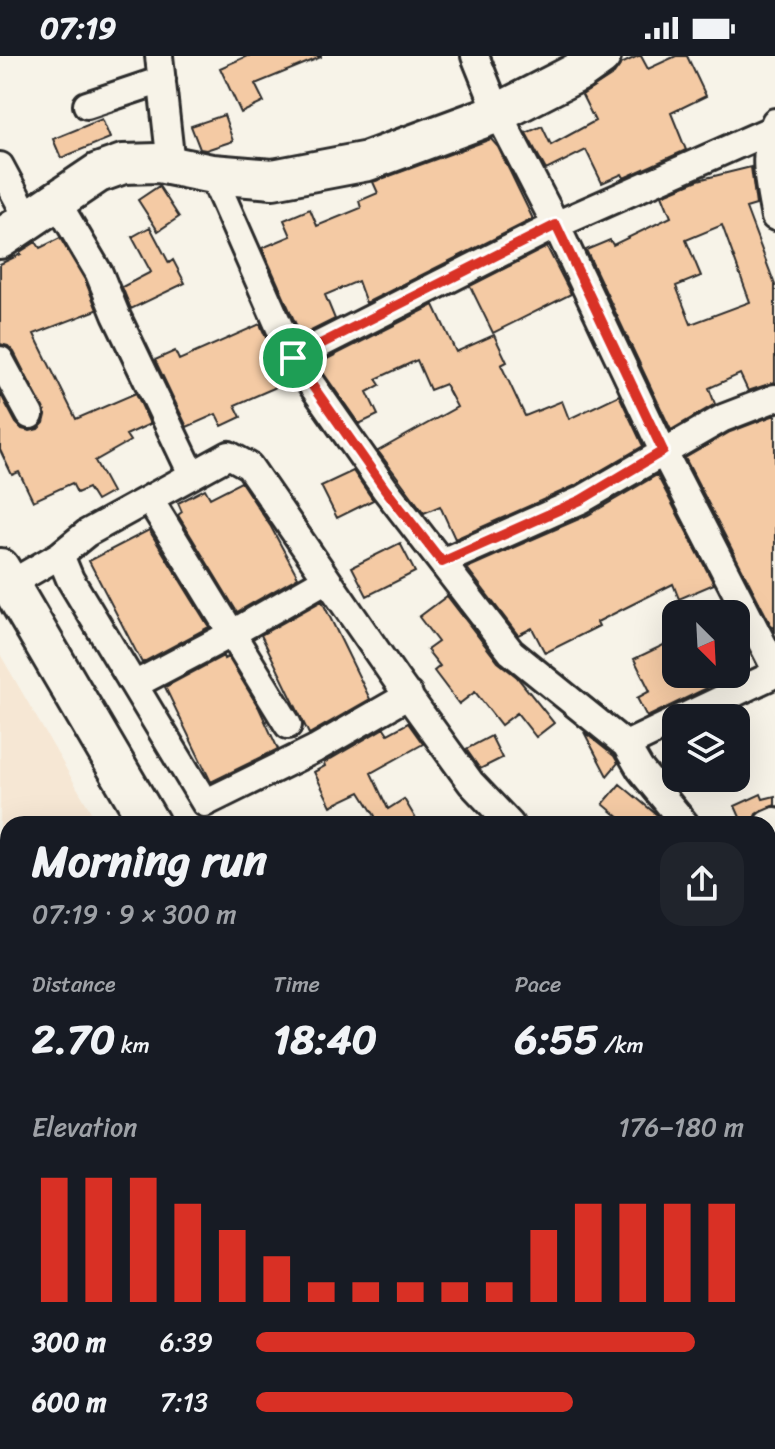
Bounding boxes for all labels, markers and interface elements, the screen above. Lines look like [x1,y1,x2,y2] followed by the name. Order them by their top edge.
[40,1,116,55] text: 07:19
[259,324,327,392] pin
[271,336,315,380] icon: arrive
[662,600,750,688] north arrow
[662,600,750,792] map controls
[662,704,750,792] button: layers
[32,822,267,900] text: Morning run
[660,842,744,926] button: share
[32,891,237,937] text: 07:19 · 9 × 300 m
[32,965,116,1004] text: Distance
[273,965,320,1004] text: Time
[515,965,561,1004] text: Pace
[32,1004,115,1075] text: 2.70
[273,1004,377,1075] text: 18:40
[515,1004,598,1075] text: 6:55
[115,1026,150,1065] text: km
[598,1026,644,1065] text: /km
[32,1104,137,1150] text: Elevation
[618,1104,744,1150] text: 176–180 m
[32,1319,106,1365] text: 300 m
[160,1319,213,1365] text: 6:39
[32,1379,106,1425] text: 600 m
[160,1379,208,1425] text: 7:13

